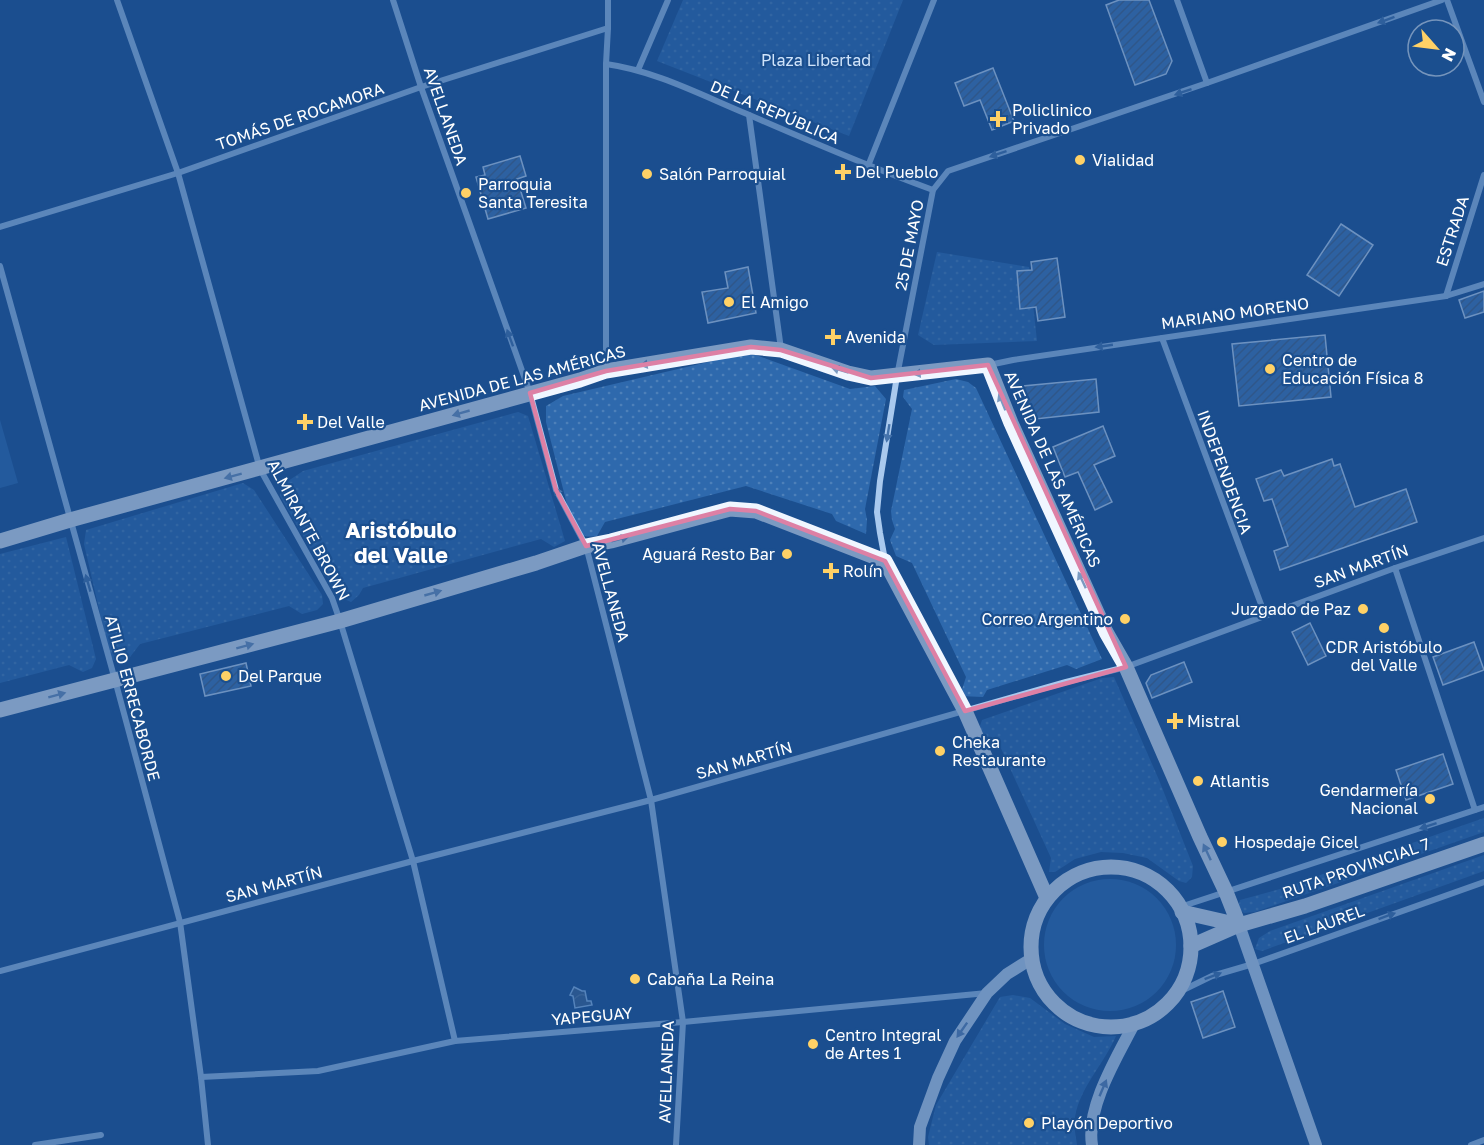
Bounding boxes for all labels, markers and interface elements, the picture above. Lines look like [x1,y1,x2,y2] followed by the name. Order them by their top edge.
[1377,15,1395,25] one-way arrow
[1406,18,1466,78] north arrow
[1438,45,1461,65] text: N
[761,50,871,70] park label: Plaza Libertad
[420,64,472,168] street label: AVELLANEDA
[707,76,843,148] street label: DE LA REPÚBLICA
[213,78,387,154] street label: TOMÁS DE ROCAMORA
[1174,87,1192,97] one-way arrow
[1012,100,1092,138] place label: Policlinico Privado
[989,110,1007,128] marker: Policlinico Privado
[989,150,1007,160] one-way arrow
[1092,150,1154,170] place label: Vialidad
[1073,153,1087,167] marker: Vialidad
[855,162,938,182] place label: Del Pueblo
[659,164,786,184] place label: Salón Parroquial
[836,165,850,179] marker: Del Pueblo
[640,167,654,181] marker: Salón Parroquial
[478,174,588,212] place label: Parroquia Santa Teresita
[459,186,473,200] marker: Parroquia Santa Teresita
[1431,193,1473,269] street label: ESTRADA
[890,198,928,292] street label: 25 DE MAYO
[741,292,809,312] place label: El Amigo
[1160,293,1310,333] street label: MARIANO MORENO
[722,295,736,309] marker: El Amigo
[845,327,906,347] place label: Avenida
[505,329,515,347] one-way arrow
[826,330,840,344] marker: Avenida
[416,341,628,415] street label: AVENIDA DE LAS AMÉRICAS
[1094,342,1113,351] one-way arrow
[1282,350,1423,388] place label: Centro de Educación Física 8
[640,359,659,368] one-way arrow
[1263,362,1277,376] marker: Centro de Educación Física 8
[831,365,849,374] one-way arrow
[1000,367,1106,571] street label: AVENIDA DE LAS AMÉRICAS
[912,368,931,377] one-way arrow
[997,393,1007,411] one-way arrow
[1193,407,1257,537] street label: INDEPENDENCIA
[452,408,470,418] one-way arrow
[317,412,385,432] place label: Del Valle
[298,415,312,429] marker: Del Valle
[883,424,892,443] one-way arrow
[263,456,355,604] street label: ALMIRANTE BROWN
[224,472,242,481] one-way arrow
[554,486,563,503] one-way arrow
[345,516,457,568] district label: Aristóbulo del Valle
[611,534,629,543] one-way arrow
[588,540,634,644] street label: AVELLANEDA
[1311,540,1411,592] street label: SAN MARTÍN
[642,544,775,564] place label: Aguará Resto Bar
[780,547,794,561] marker: Aguará Resto Bar
[843,561,883,581] place label: Rolín
[824,564,838,578] marker: Rolín
[1078,572,1087,589] one-way arrow
[82,574,92,592] one-way arrow
[424,588,442,597] one-way arrow
[1231,599,1351,619] place label: Juzgado de Paz
[1356,602,1370,616] marker: Juzgado de Paz
[982,609,1113,629] place label: Correo Argentino
[1118,612,1132,626] marker: Correo Argentino
[101,613,165,783] street label: ATILIO ERRECABORDE
[1377,621,1391,635] marker: CDR Aristóbulo del Valle
[1326,637,1442,675] place label: CDR Aristóbulo del Valle
[236,640,254,650] one-way arrow
[238,666,322,686] place label: Del Parque
[219,669,233,683] marker: Del Parque
[47,690,66,700] one-way arrow
[1187,711,1240,731] place label: Mistral
[1168,714,1182,728] marker: Mistral
[952,732,1046,770] place label: Cheka Restaurante
[694,737,794,783] street label: SAN MARTÍN
[933,744,947,758] marker: Cheka Restaurante
[1210,771,1270,791] place label: Atlantis
[1191,774,1205,788] marker: Atlantis
[1319,780,1418,818] place label: Gendarmería Nacional
[1423,792,1437,806] marker: Gendarmería Nacional
[1419,821,1437,831] one-way arrow
[1234,832,1359,852] place label: Hospedaje Gicel
[1280,833,1432,903] street label: RUTA PROVINCIAL 7
[1215,835,1229,849] marker: Hospedaje Gicel
[1203,844,1212,861] one-way arrow
[223,861,325,907] street label: SAN MARTÍN
[1281,900,1367,948] street label: EL LAUREL
[1378,911,1396,921] one-way arrow
[647,969,774,989] place label: Cabaña La Reina
[1204,971,1222,980] one-way arrow
[628,972,642,986] marker: Cabaña La Reina
[551,1002,634,1030] street label: YAPEGUAY
[654,1020,678,1124] street label: AVELLANEDA
[957,1022,968,1038] one-way arrow
[825,1025,941,1063] place label: Centro Integral de Artes 1
[806,1037,820,1051] marker: Centro Integral de Artes 1
[1098,1079,1108,1097] one-way arrow
[1041,1113,1173,1133] place label: Playón Deportivo
[1022,1116,1036,1130] marker: Playón Deportivo

